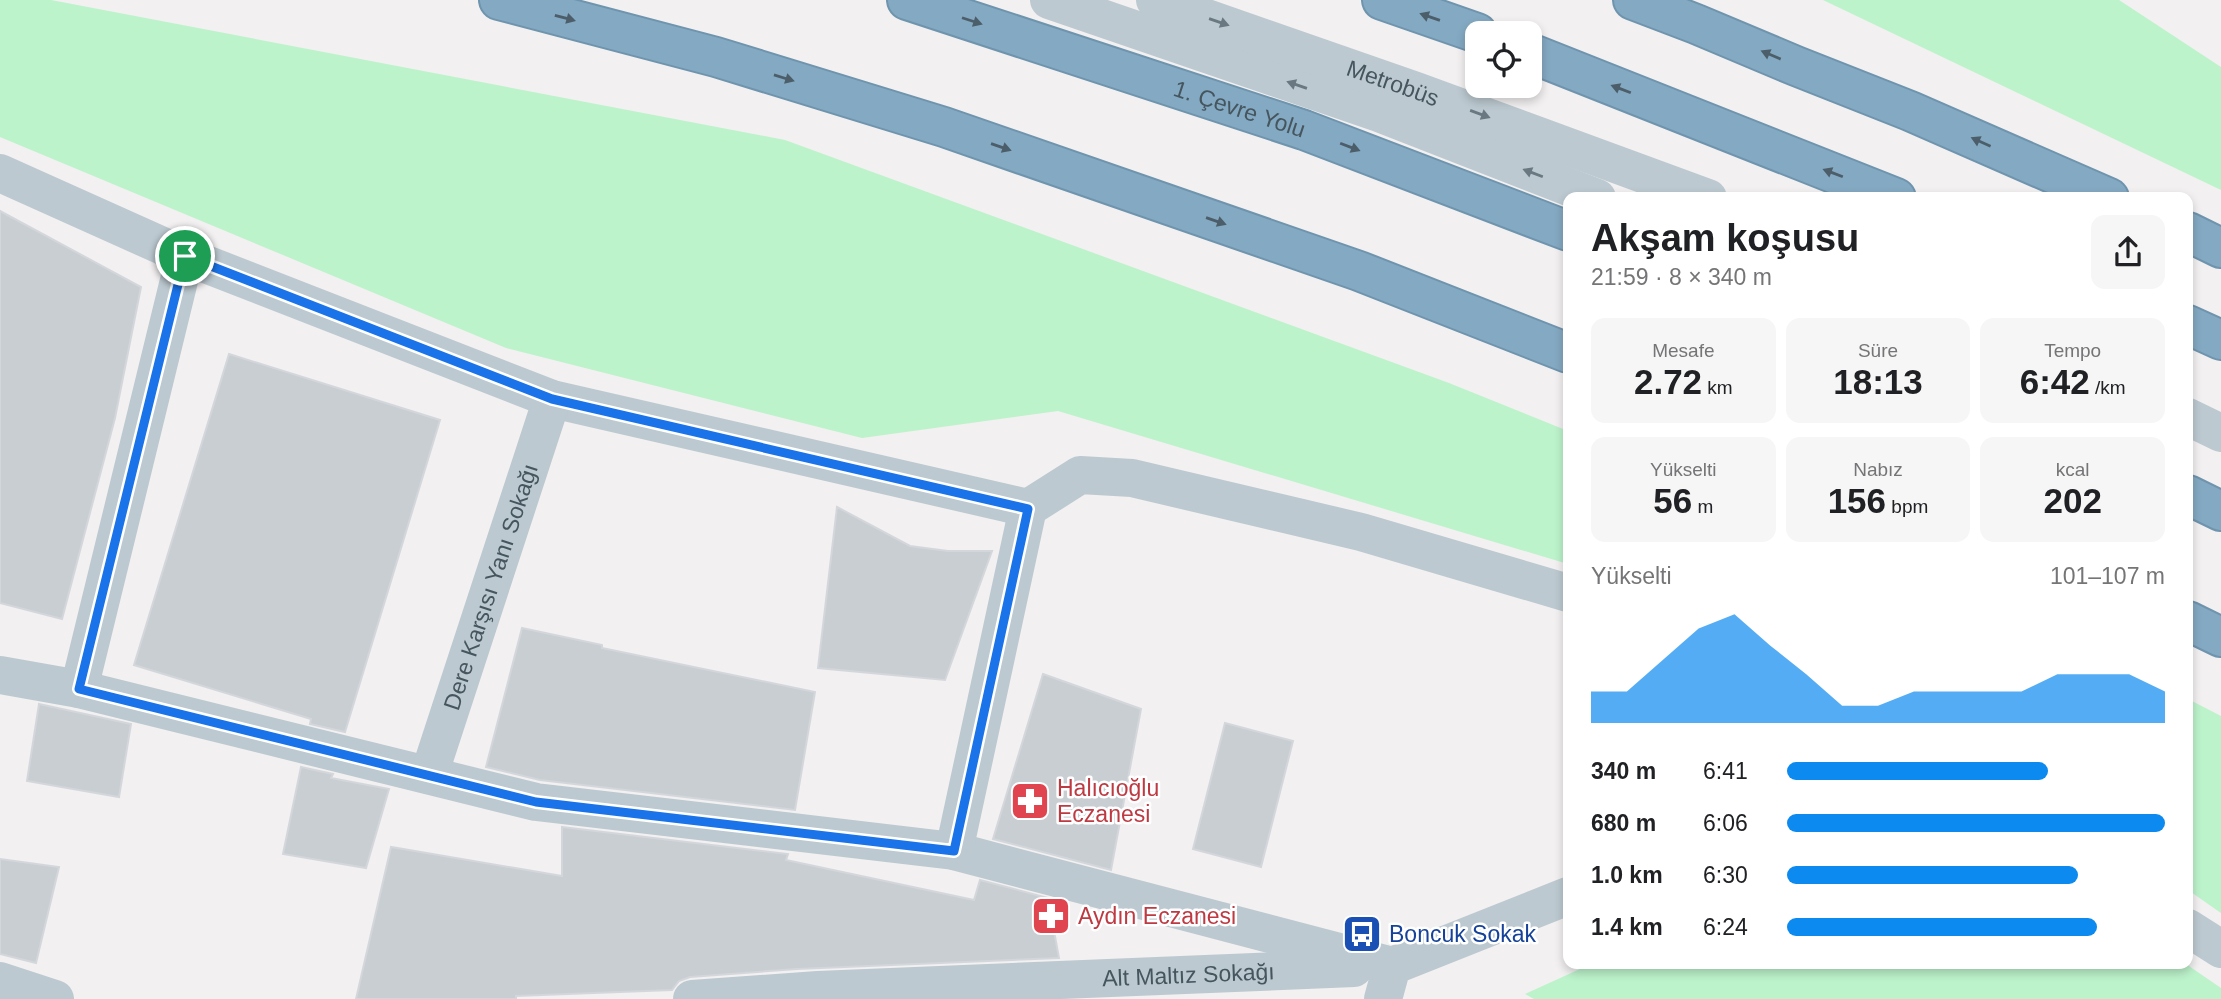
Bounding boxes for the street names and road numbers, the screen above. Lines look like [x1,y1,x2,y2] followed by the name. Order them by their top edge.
[1343,55,1443,111] street label: Metrobüs
[1171,75,1309,143] street label: 1. Çevre Yolu
[438,460,543,713] street label: Dere Karşısı Yanı Sokağı
[1102,958,1275,991] street label: Alt Maltız Sokağı

